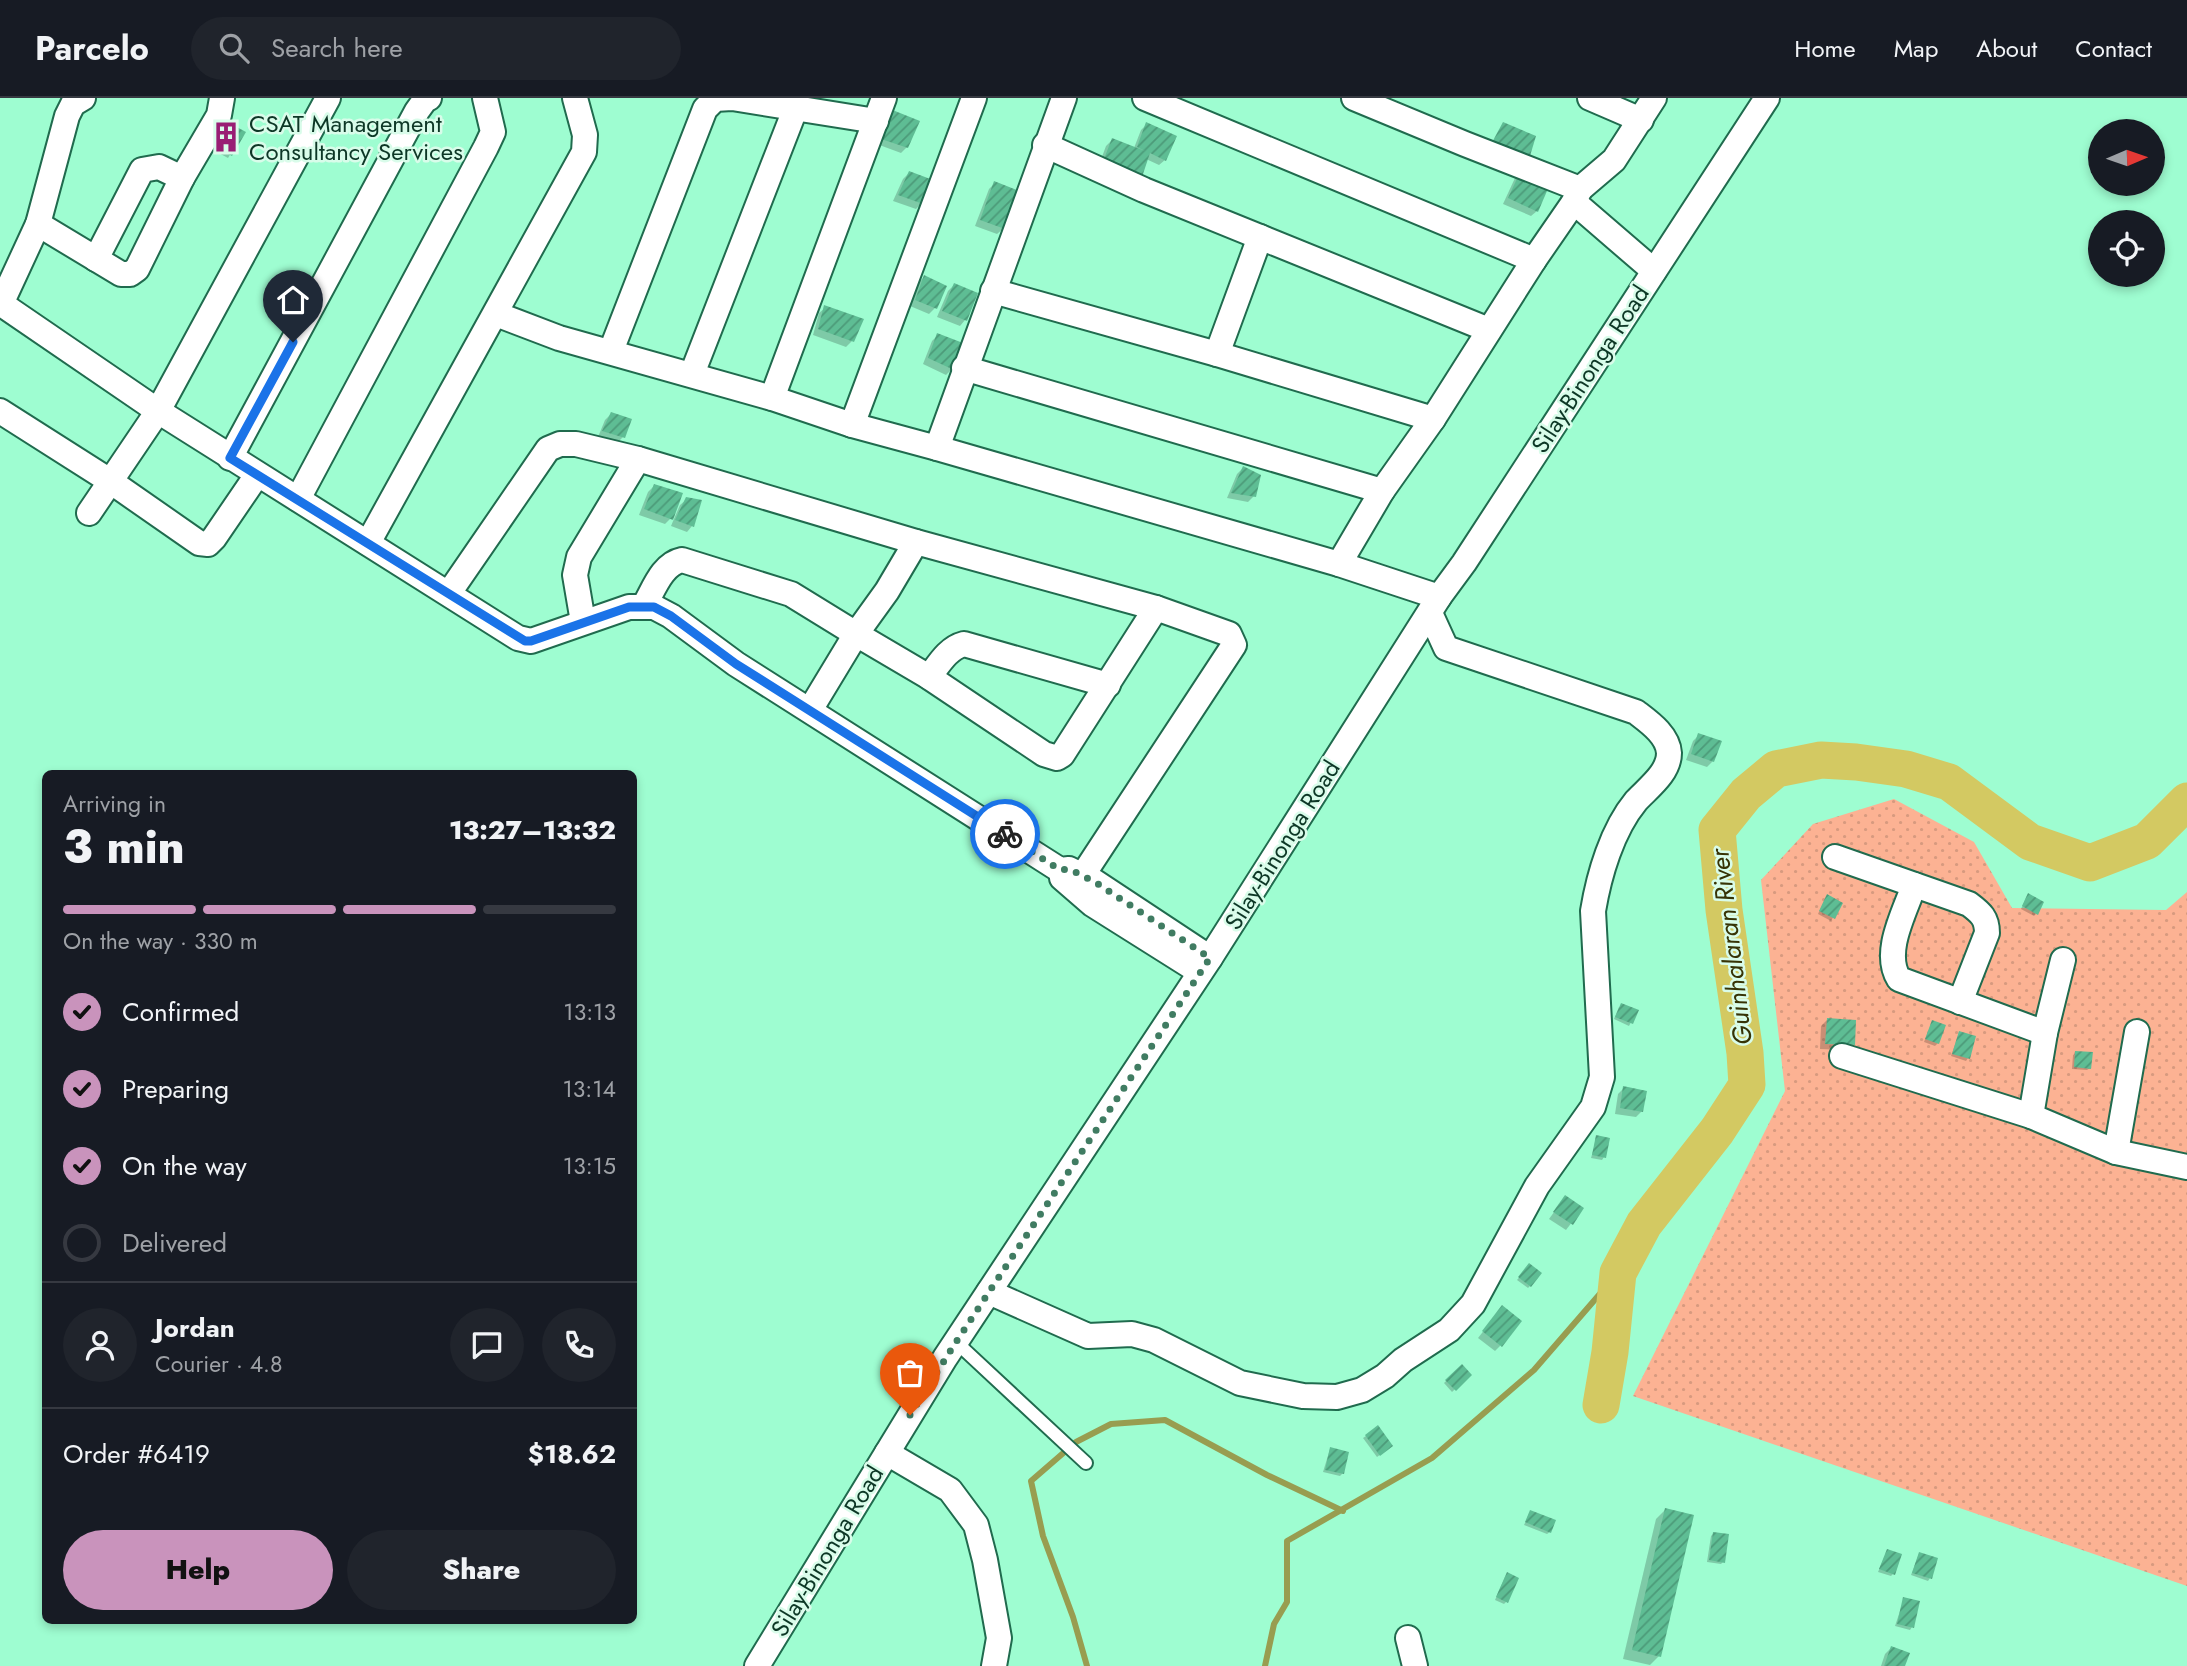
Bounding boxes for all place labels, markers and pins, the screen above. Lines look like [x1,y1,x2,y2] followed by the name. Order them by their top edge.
[249,106,463,169] place label: CSAT Management Consultancy Services
[209,120,243,154] building icon: CSAT Management Consultancy Services
[263,270,323,342] pin
[880,1343,940,1415] pin

